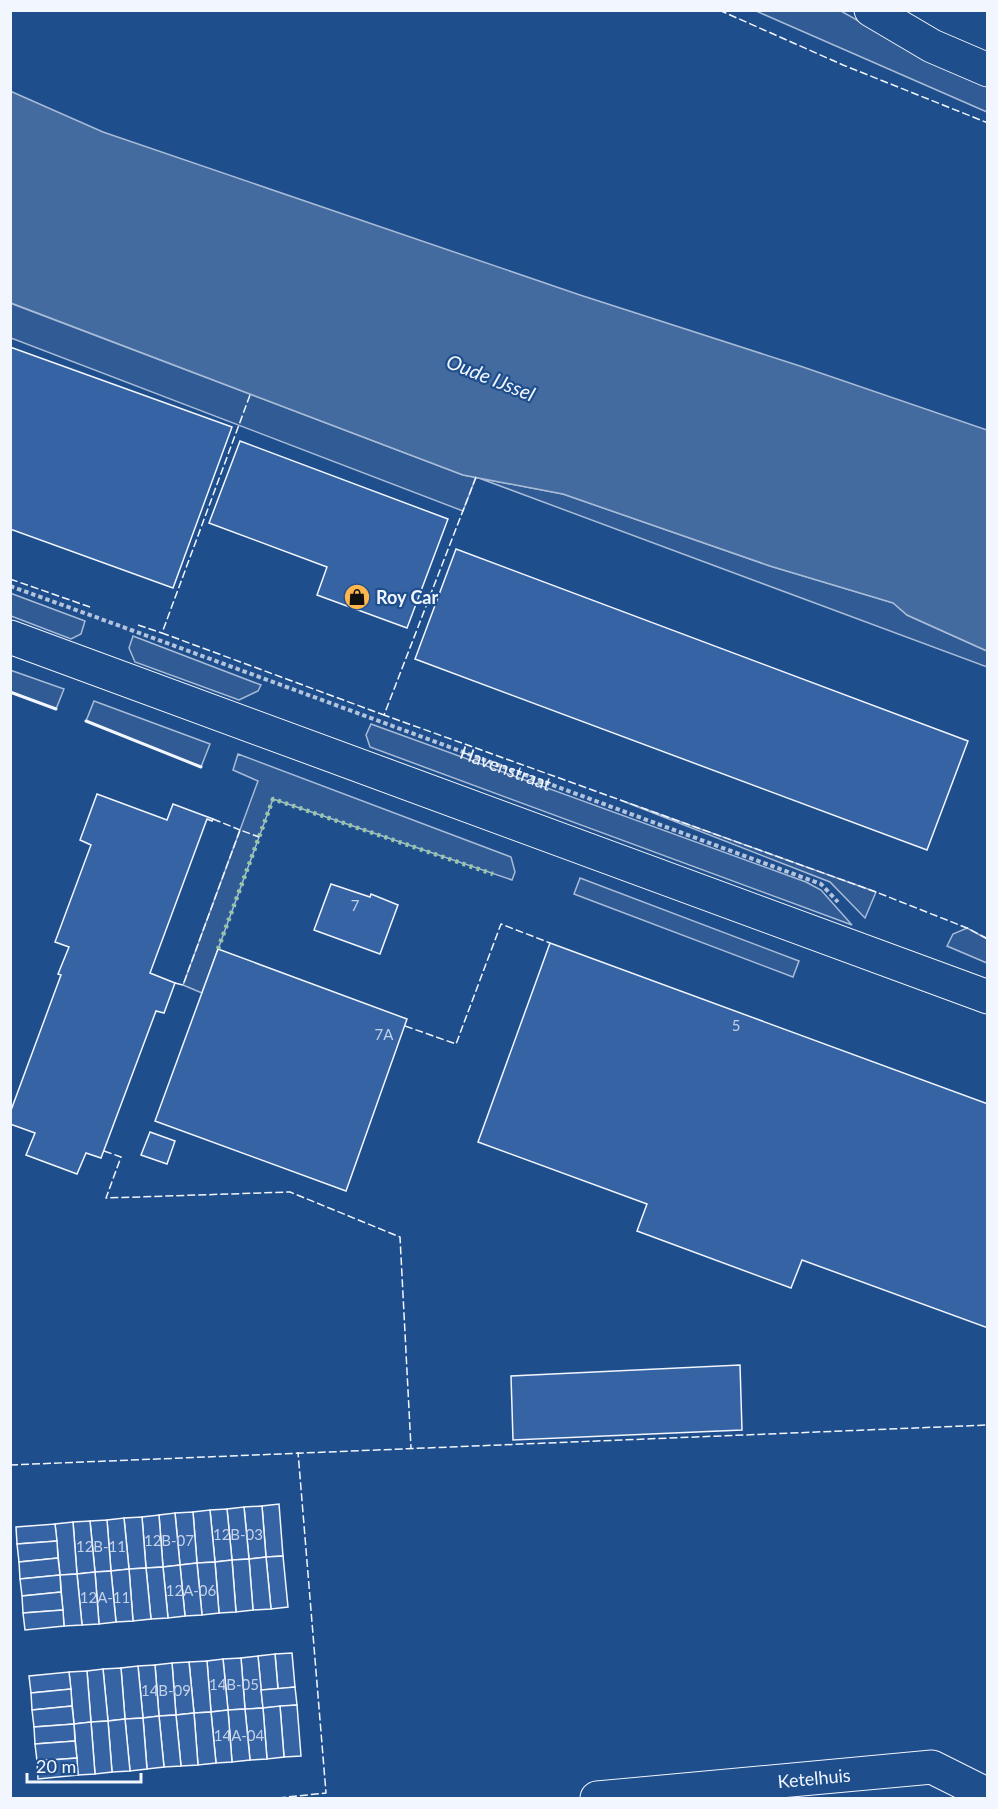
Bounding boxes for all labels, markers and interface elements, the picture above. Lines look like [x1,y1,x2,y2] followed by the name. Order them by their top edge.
[443,348,539,406] water label: Oude IJssel
[342,582,372,612] shop icon: Roy Car
[376,586,438,608] place label: Roy Car
[457,741,555,795] street label: Havenstraat
[351,896,360,914] house number: 7
[732,1016,740,1034] house number: 5
[375,1025,394,1043] house number: 7A
[213,1525,263,1543] house number: 12B-03
[144,1531,194,1549] house number: 12B-07
[76,1537,126,1555] house number: 12B-11
[166,1581,217,1599] house number: 12A-06
[80,1588,130,1606] house number: 12A-11
[209,1675,259,1693] house number: 14B-05
[141,1681,191,1699] house number: 14B-09
[214,1726,265,1744] house number: 14A-04
[27,1746,141,1784] scale bar
[36,1755,76,1777] text: 20 m
[777,1764,852,1792] street label: Ketelhuis

